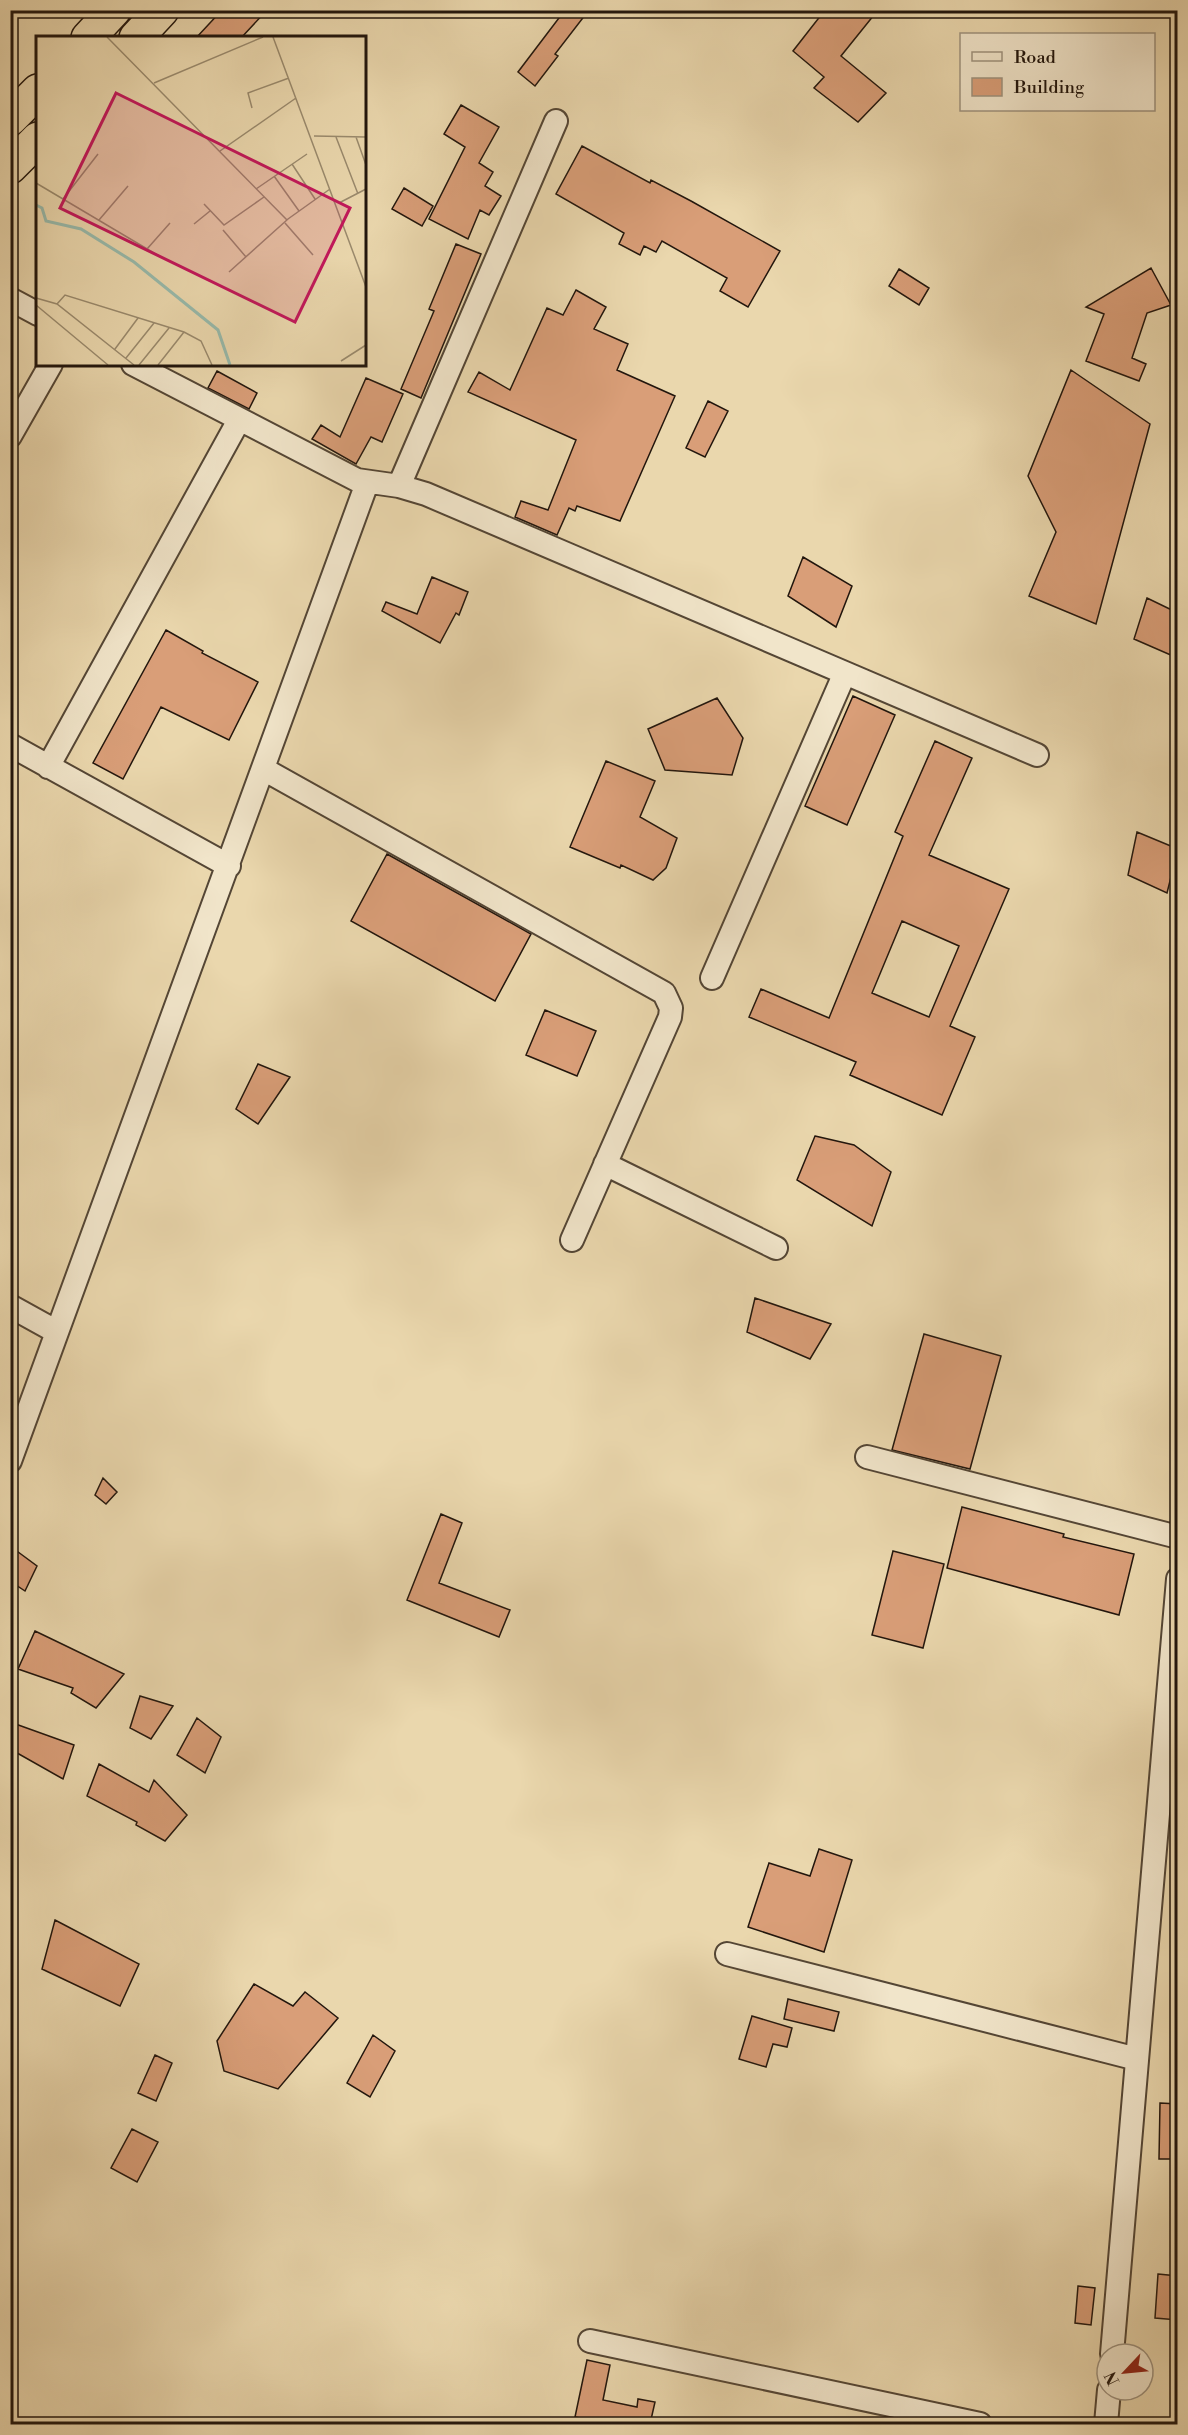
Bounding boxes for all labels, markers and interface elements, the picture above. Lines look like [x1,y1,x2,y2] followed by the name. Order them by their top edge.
[960,33,1155,111] legend
[36,36,366,366] inset map
[1014,46,1057,69] text: Road
[1013,76,1085,99] text: Building
[1095,2342,1155,2402] north arrow
[1101,2368,1124,2388] text: N

